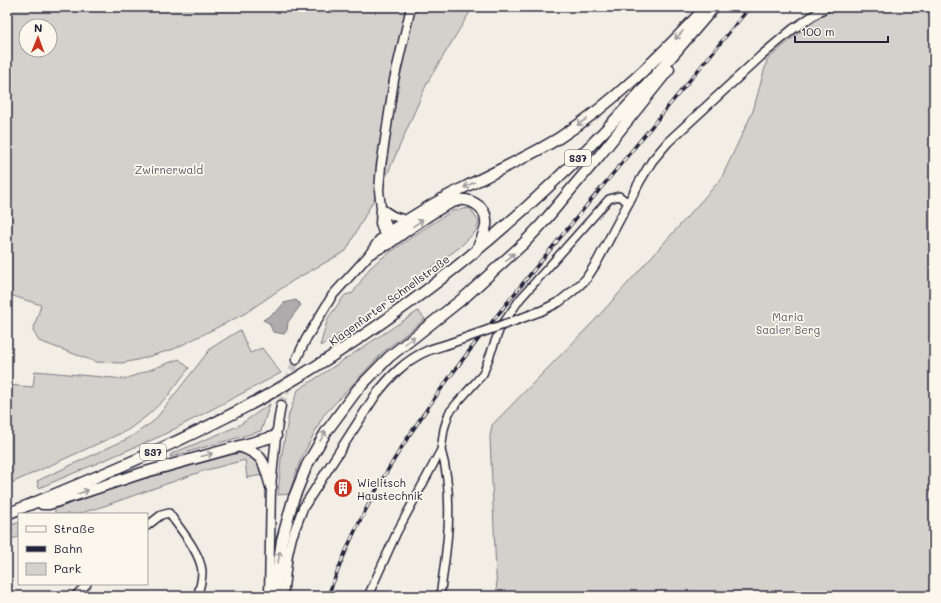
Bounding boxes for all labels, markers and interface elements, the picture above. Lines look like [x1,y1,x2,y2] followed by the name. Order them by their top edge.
[18,18,58,58] north arrow
[795,18,888,44] scale bar
[34,20,42,35] text: N
[801,23,835,39] text: 100 m
[675,30,684,40] one-way arrow
[577,118,588,126] one-way arrow
[565,150,591,166] road number: S37
[135,162,203,177] park label: Zwirnerwald
[463,182,475,189] one-way arrow
[413,219,424,227] one-way arrow
[326,251,453,349] street label: Klagenfurter Schnellstraße
[505,252,515,262] one-way arrow
[756,309,820,337] park label: Maria Saaler Berg
[405,336,416,345] one-way arrow
[320,430,328,442] one-way arrow
[140,444,166,460] road number: S37
[200,450,213,458] one-way arrow
[357,475,423,503] place label: Wielitsch Haustechnik
[332,477,354,499] building icon: Wielitsch Haustechnik
[76,488,89,495] one-way arrow
[18,513,148,585] legend
[54,520,95,536] text: Straße
[54,540,82,556] text: Bahn
[275,551,283,564] one-way arrow
[54,560,81,576] text: Park

